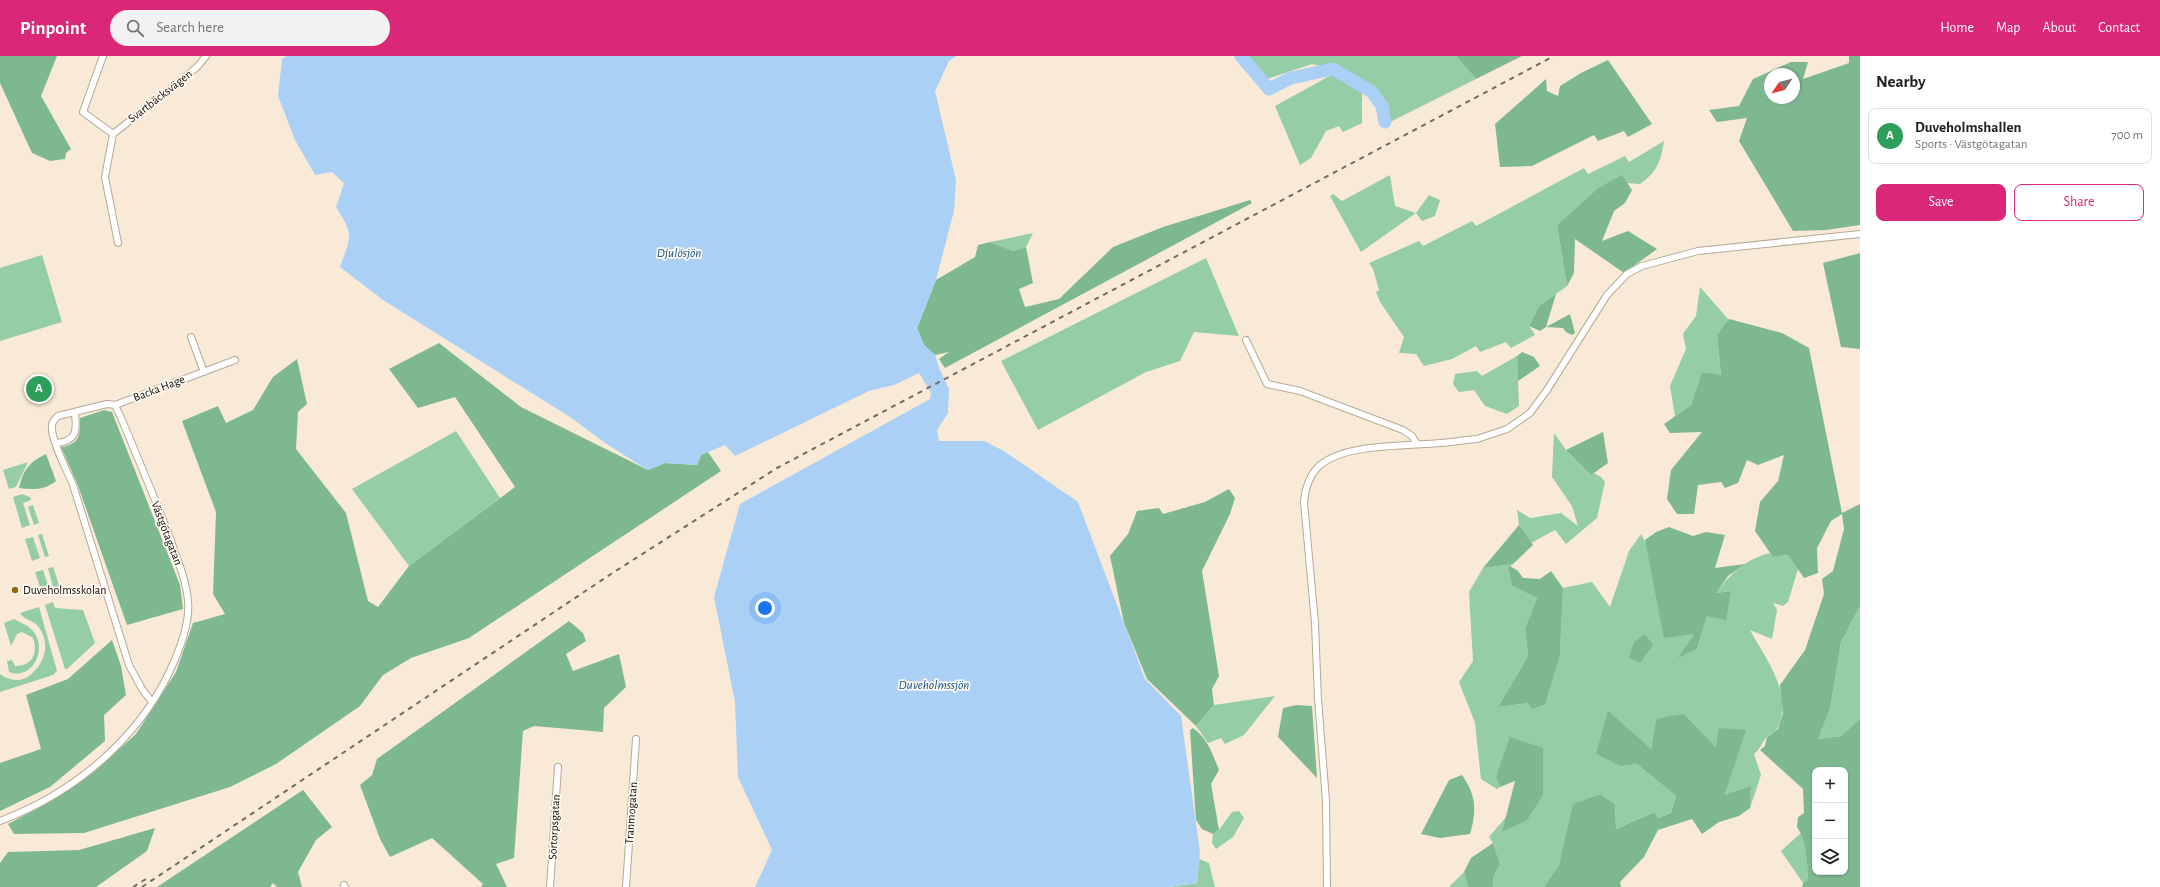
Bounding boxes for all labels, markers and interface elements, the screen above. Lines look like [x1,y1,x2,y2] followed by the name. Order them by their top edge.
[110,10,390,46] search box
[124,17,146,39] icon: search
[20,19,86,38] text: Pinpoint
[156,20,224,35] text: Search here
[1940,21,1974,35] text: Home
[1996,21,2020,35] text: Map
[2042,21,2076,35] text: About
[2098,21,2140,35] text: Contact
[126,67,194,125] street label: Svartbäcksvägen
[1764,68,1800,104] north arrow
[1876,73,1926,90] text: Nearby
[1915,120,2021,135] text: Duveholmshallen
[1886,129,1894,142] text: A
[2111,129,2143,142] text: 700 m
[1915,138,2028,151] text: Sports · Västgötagatan
[1876,184,2006,221] button: Save
[2014,184,2144,221] button: Share
[657,247,701,260] water label: Djulösjön
[132,373,186,403] street label: Backa Hage
[26,374,52,404] pin: A
[149,499,185,567] street label: Västgötagatan
[23,584,107,596] place label: Duveholmsskolan
[10,585,20,595] marker: Duveholmsskolan
[755,598,775,618] your location
[899,679,969,692] water label: Duveholmssjön
[1812,767,1848,875] map controls
[1812,767,1848,803] button: +
[623,781,639,845] street label: Tranmogatan
[546,794,562,860] street label: Sörtorpsgatan
[1812,803,1848,839] button: −
[1812,839,1848,875] button: layers

